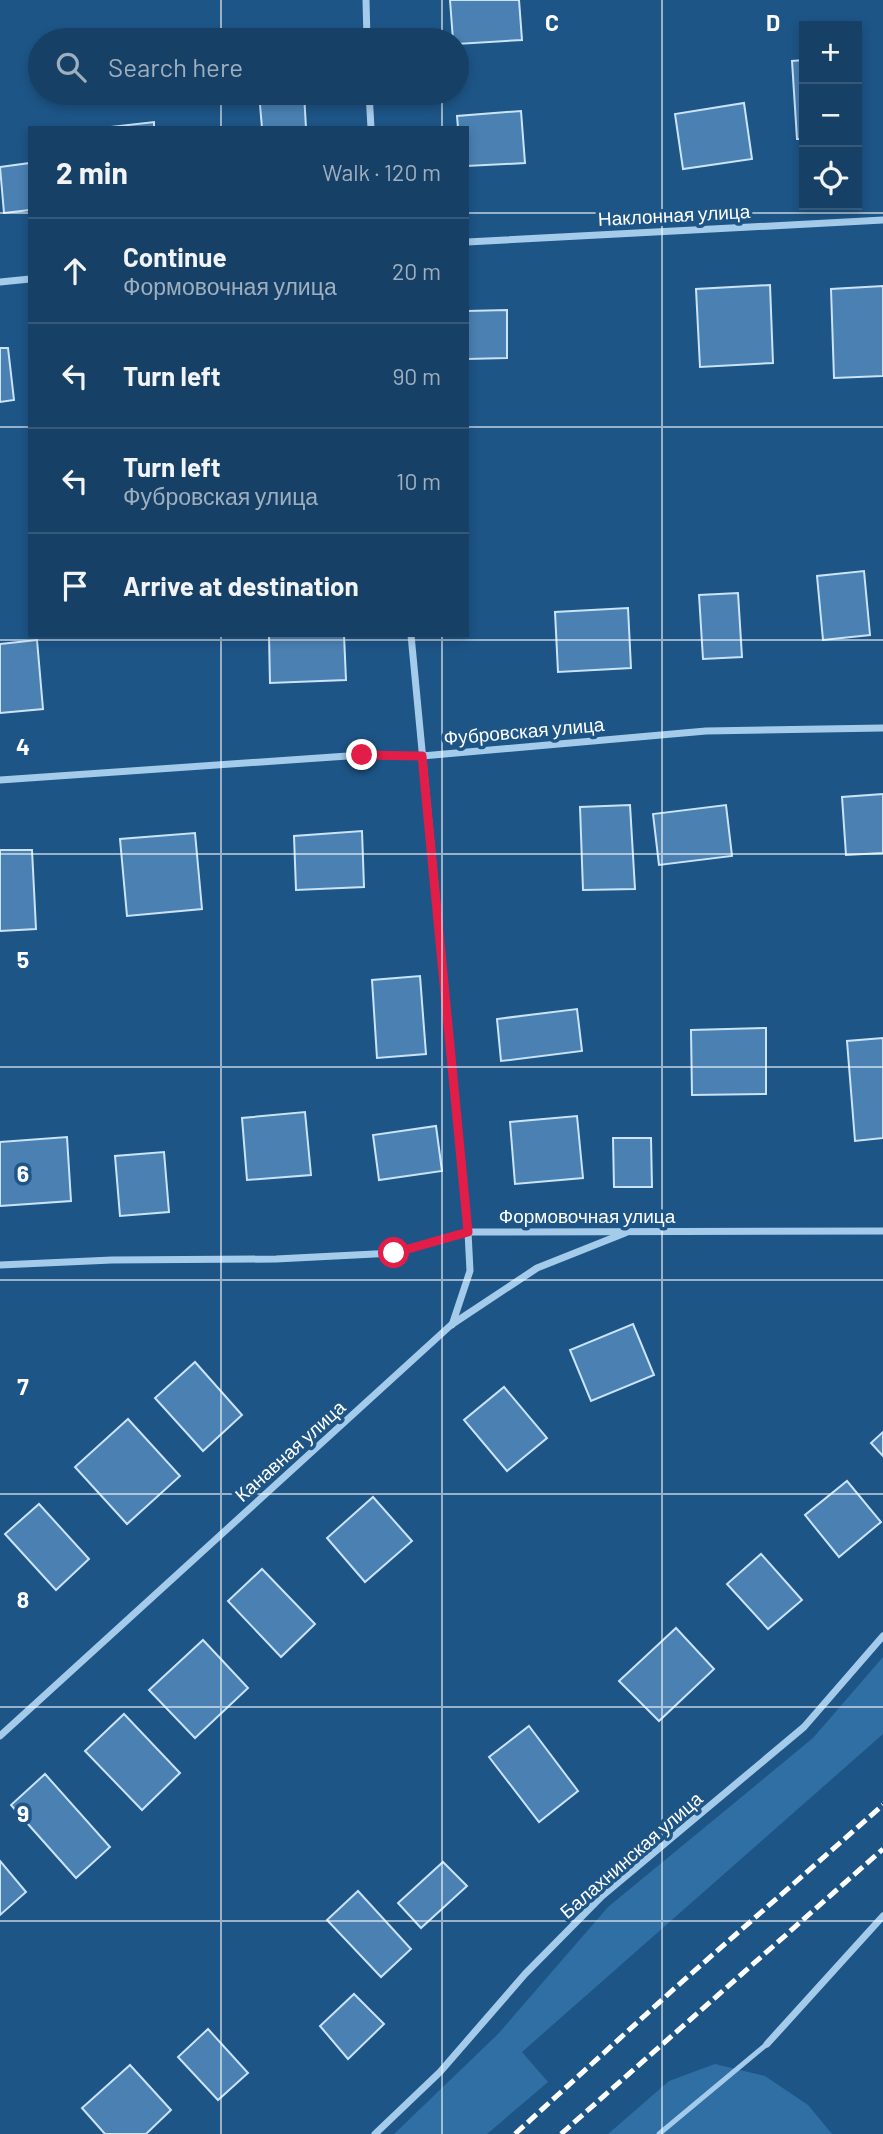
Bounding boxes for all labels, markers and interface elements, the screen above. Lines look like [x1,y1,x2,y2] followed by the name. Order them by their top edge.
[545,8,559,36] text: C
[766,8,780,36] text: D
[799,21,862,210] map controls
[799,21,862,84] button: +
[28,28,469,105] search box
[52,48,90,86] icon: search
[108,51,243,82] text: Search here
[799,84,862,147] button: −
[799,147,862,210] button: locate
[56,154,128,190] text: 2 min
[322,158,441,186] text: Walk · 120 m
[597,199,751,230] street label: Наклонная улица
[123,241,227,272] text: Continue
[56,252,94,290] icon: ahead
[392,257,441,285] text: 20 m
[123,272,337,300] text: Формовочная улица
[56,357,94,395] icon: left
[123,360,221,391] text: Turn left
[392,362,441,390] text: 90 m
[123,451,221,482] text: Turn left
[56,462,94,500] icon: left
[396,467,441,495] text: 10 m
[123,482,318,510] text: Фубровская улица
[56,567,94,605] icon: arrive
[123,570,359,601] text: Arrive at destination
[443,712,606,749] street label: Фубровская улица
[16,732,30,760] text: 4
[346,739,377,770] route end
[17,945,29,973] text: 5
[17,1159,29,1187] text: 6
[499,1204,676,1227] street label: Формовочная улица
[378,1237,409,1268] route start
[17,1372,29,1400] text: 7
[230,1395,350,1506] street label: Канавная улица
[17,1585,29,1613] text: 8
[555,1786,707,1923] street label: Балахнинская улица
[17,1799,29,1827] text: 9

